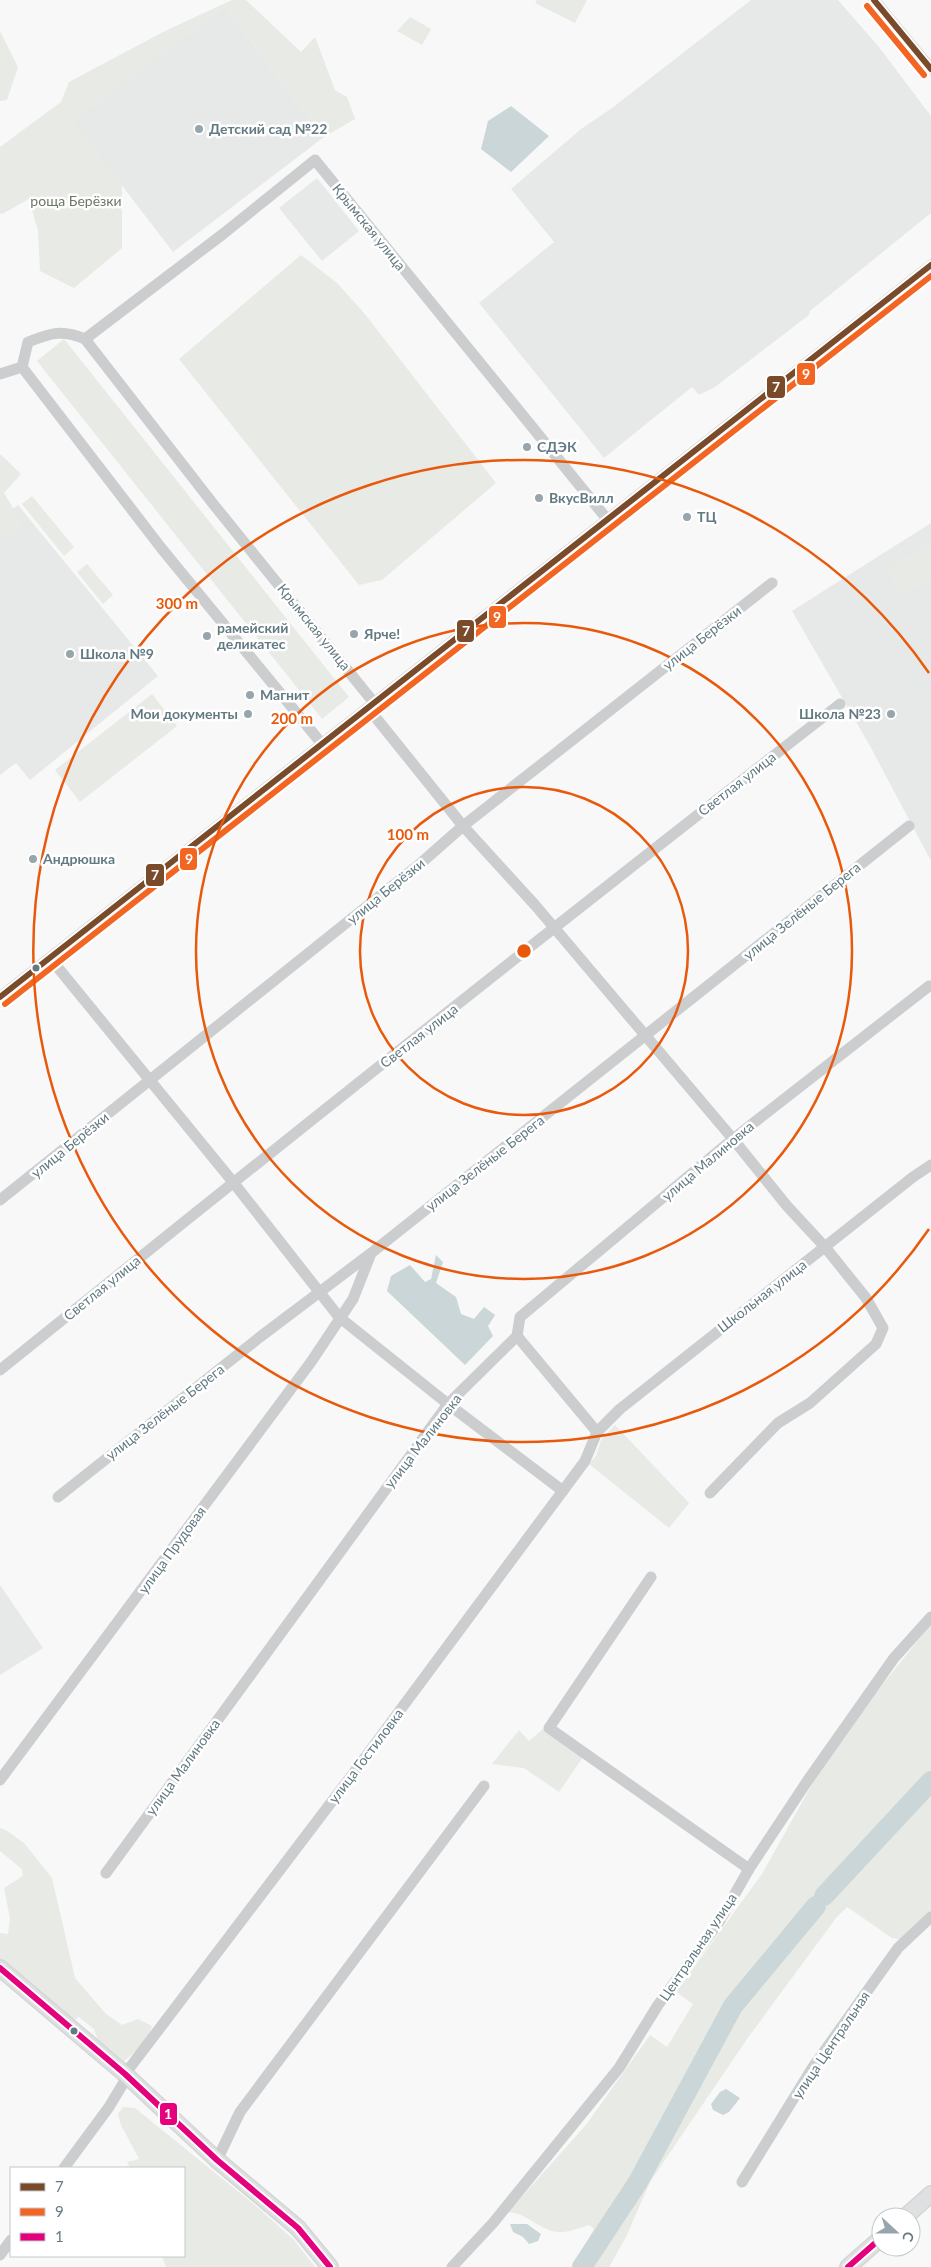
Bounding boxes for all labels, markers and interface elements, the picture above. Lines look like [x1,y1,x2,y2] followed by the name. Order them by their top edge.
[209,120,327,137] place label: Детский сад №22
[193,123,205,135] marker: Детский сад №22
[329,180,410,274] street label: Крымская улица
[30,192,122,209] park label: роща Берёзки
[796,362,816,386] line badge: 9
[802,365,810,382] text: 9
[766,375,786,399] line badge: 7
[772,378,780,395] text: 7
[537,438,577,455] place label: СДЭК
[521,441,533,453] marker: СДЭК
[549,489,614,506] place label: ВкусВилл
[533,492,545,504] marker: ВкусВилл
[697,508,717,525] place label: ТЦ
[681,511,693,523] marker: ТЦ
[274,580,355,674] street label: Крымская улица
[156,594,198,612] text: 300 m
[659,602,744,673] street label: улица Берёзки
[488,605,507,629] line badge: 9
[493,608,501,625] text: 9
[217,619,288,652] place label: рамейский деликатес
[456,619,475,643] line badge: 7
[462,622,470,639] text: 7
[363,625,400,642] place label: Ярче!
[348,628,360,640] marker: Ярче!
[201,630,213,642] marker: рамейский деликатес
[80,645,154,662] place label: Школа №9
[64,648,76,660] marker: Школа №9
[260,686,310,703] place label: Магнит
[244,689,256,701] marker: Магнит
[131,705,238,722] place label: Мои документы
[799,705,881,722] place label: Школа №23
[242,708,254,720] marker: Мои документы
[885,708,897,720] marker: Школа №23
[271,709,313,727] text: 200 m
[694,748,779,819] street label: Светлая улица
[387,825,429,843] text: 100 m
[179,847,198,871] line badge: 9
[42,850,115,867] place label: Андрюшка
[185,850,193,867] text: 9
[27,853,39,865] marker: Андрюшка
[344,854,428,927] street label: улица Берёзки
[740,858,864,963] street label: улица Зелёные Берега
[145,863,165,887] line badge: 7
[151,866,159,883] text: 7
[515,942,533,960] centre of rings
[31,963,41,973] unlabelled marker
[376,1000,461,1071] street label: Светлая улица
[28,1108,112,1181] street label: улица Берёзки
[422,1111,547,1214] street label: улица Зелёные Берега
[658,1117,757,1204] street label: улица Малиновка
[60,1251,144,1324] street label: Светлая улица
[714,1256,810,1336] street label: Школьная улица
[102,1360,227,1463] street label: улица Зелёные Берега
[381,1390,465,1491] street label: улица Малиновка
[134,1503,209,1597] street label: улица Прудовая
[325,1705,407,1806] street label: улица Гостиловка
[142,1715,223,1818] street label: улица Малиновка
[655,1890,740,2004] street label: Центральная улица
[788,1988,873,2102] street label: улица Центральная
[69,2026,79,2036] unlabelled marker
[159,2102,178,2126] line badge: 1
[164,2105,172,2122] text: 1
[10,2167,185,2257] legend
[55,2177,64,2195] text: 7
[55,2202,64,2220] text: 9
[871,2207,921,2257] north arrow
[55,2227,64,2245] text: 1
[899,2229,918,2245] text: С

